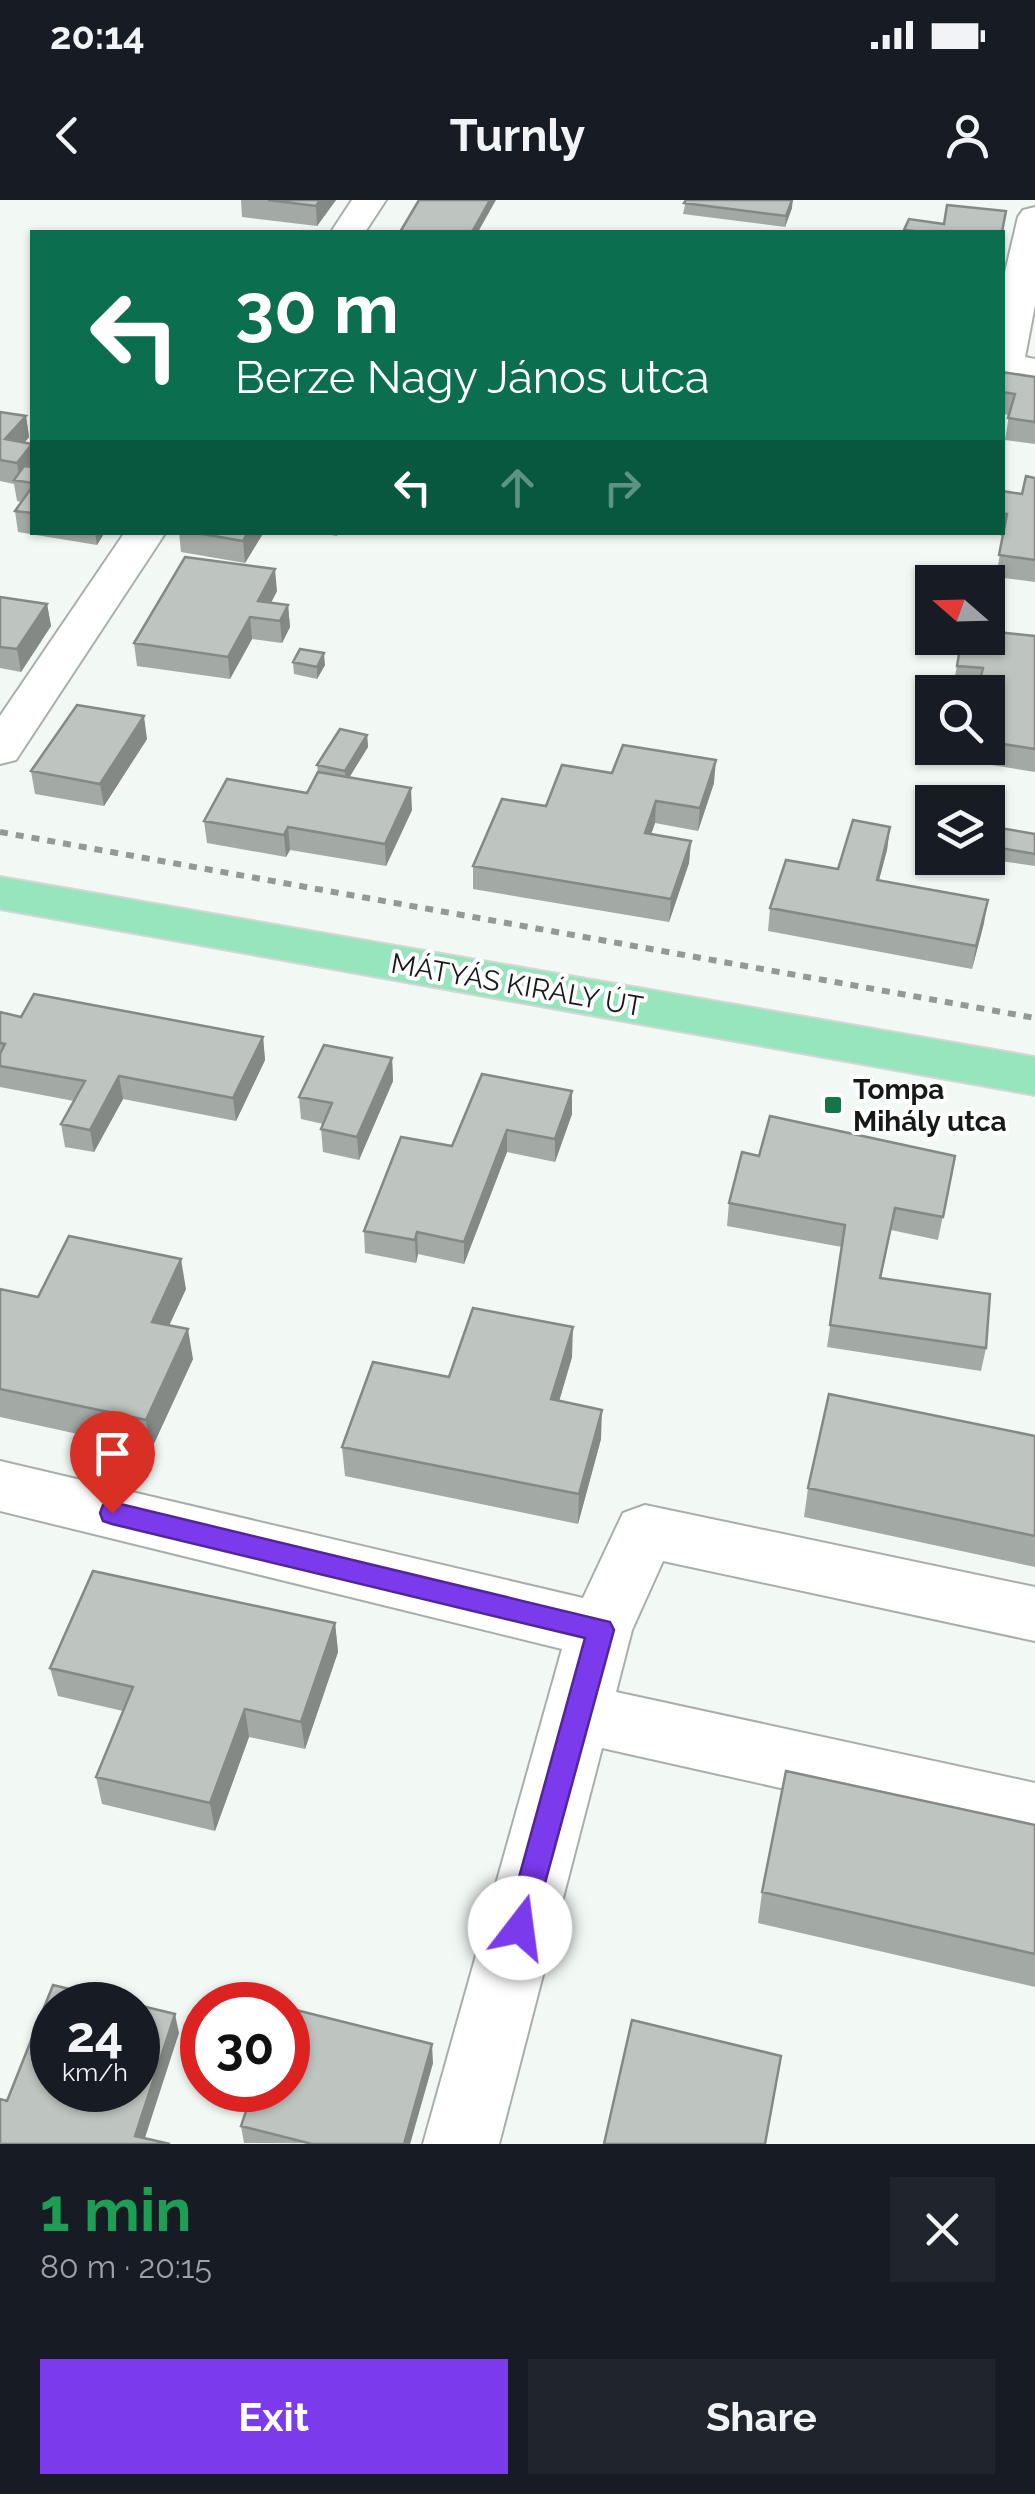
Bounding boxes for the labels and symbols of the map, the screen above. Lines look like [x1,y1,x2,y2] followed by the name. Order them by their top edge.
[915,565,1005,655] north arrow
[388,947,646,1023] street label: MÁTYÁS KIRÁLY ÚT
[853,1073,1007,1138] place label: Tompa Mihály utca
[822,1094,844,1116] marker: Tompa Mihály utca
[70,1411,155,1514] pin
[468,1876,572,1980] position arrow
[180,1982,310,2112] speed limit sign: 30

